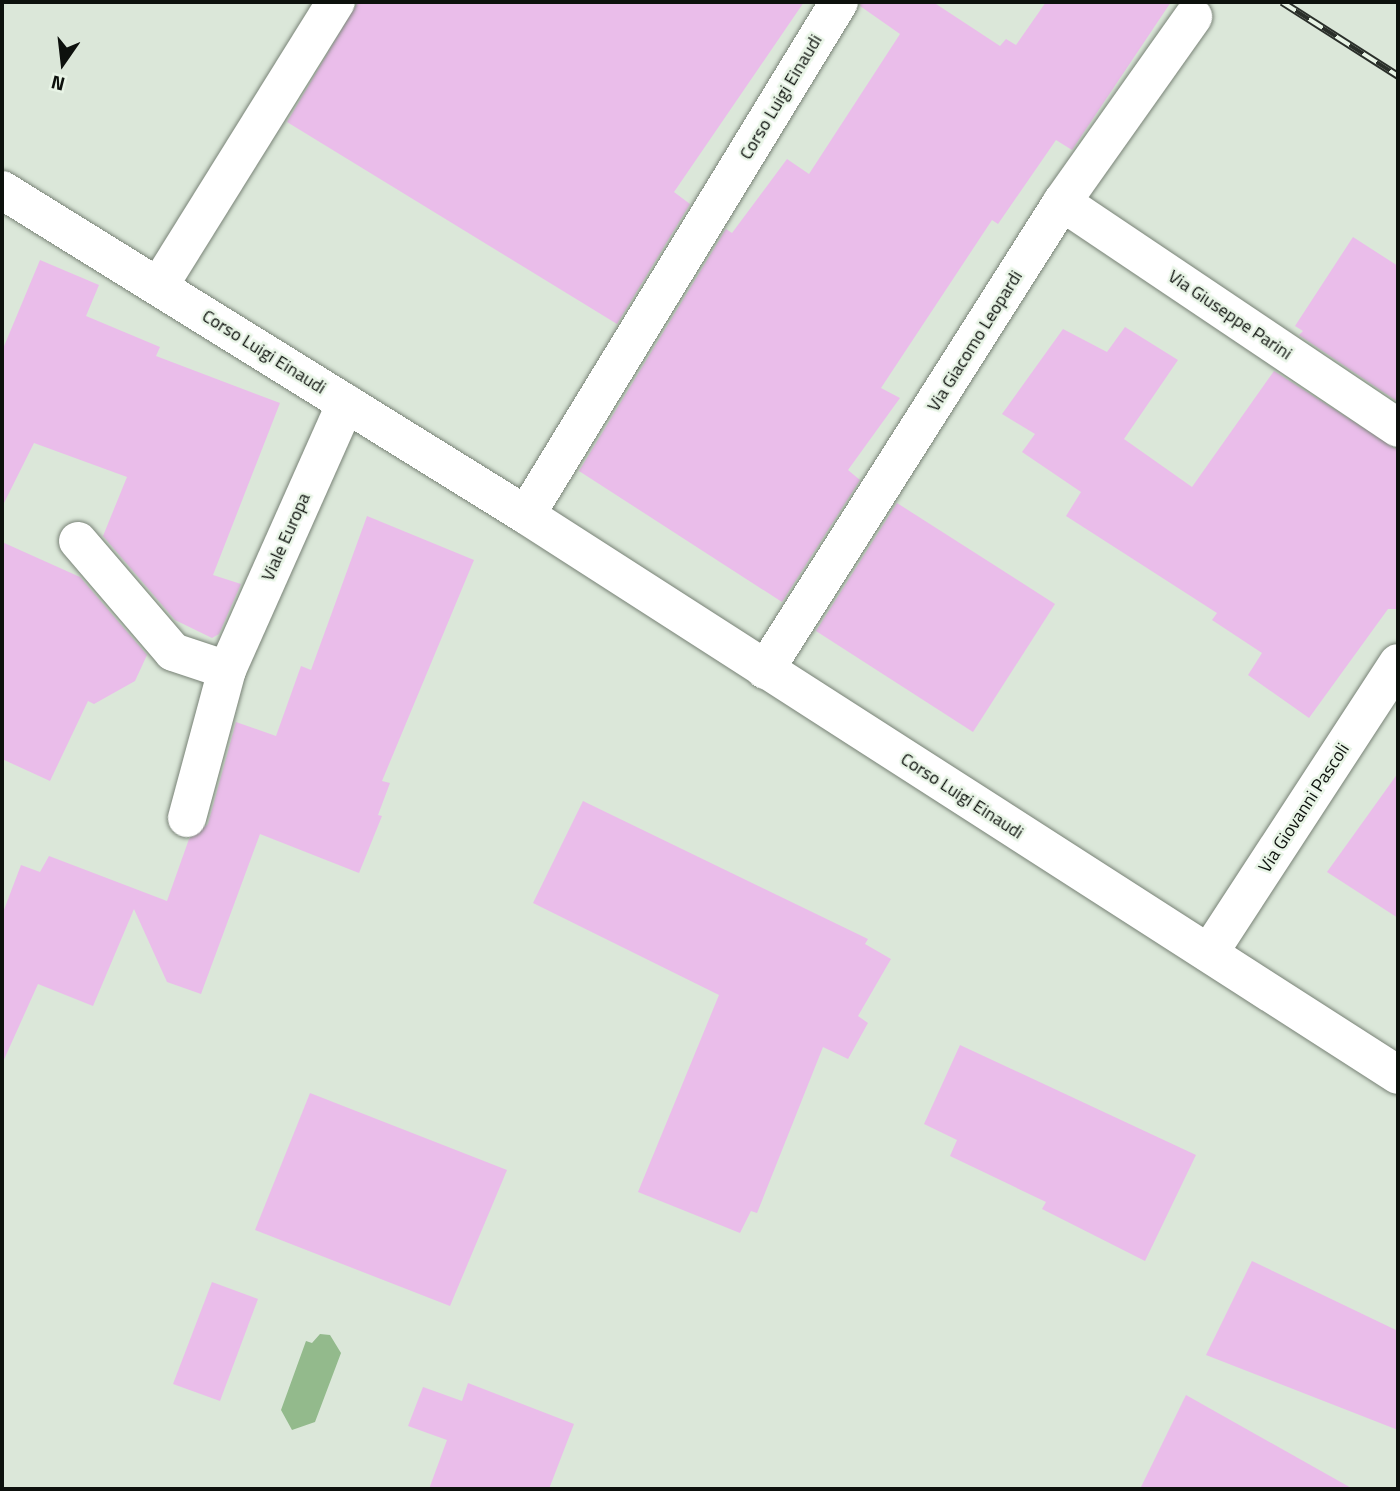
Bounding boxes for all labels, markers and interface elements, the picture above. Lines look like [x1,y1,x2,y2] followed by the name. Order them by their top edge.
[28,28,98,98] north arrow
[735,31,827,163] street label: Corso Luigi Einaudi
[48,68,68,100] text: N
[923,266,1027,416] street label: Via Giacomo Leopardi
[1164,266,1296,364] street label: Via Giuseppe Parini
[198,305,330,399] street label: Corso Luigi Einaudi
[257,490,315,584] street label: Viale Europa
[1254,739,1354,877] street label: Via Giovanni Pascoli
[897,748,1027,844] street label: Corso Luigi Einaudi

